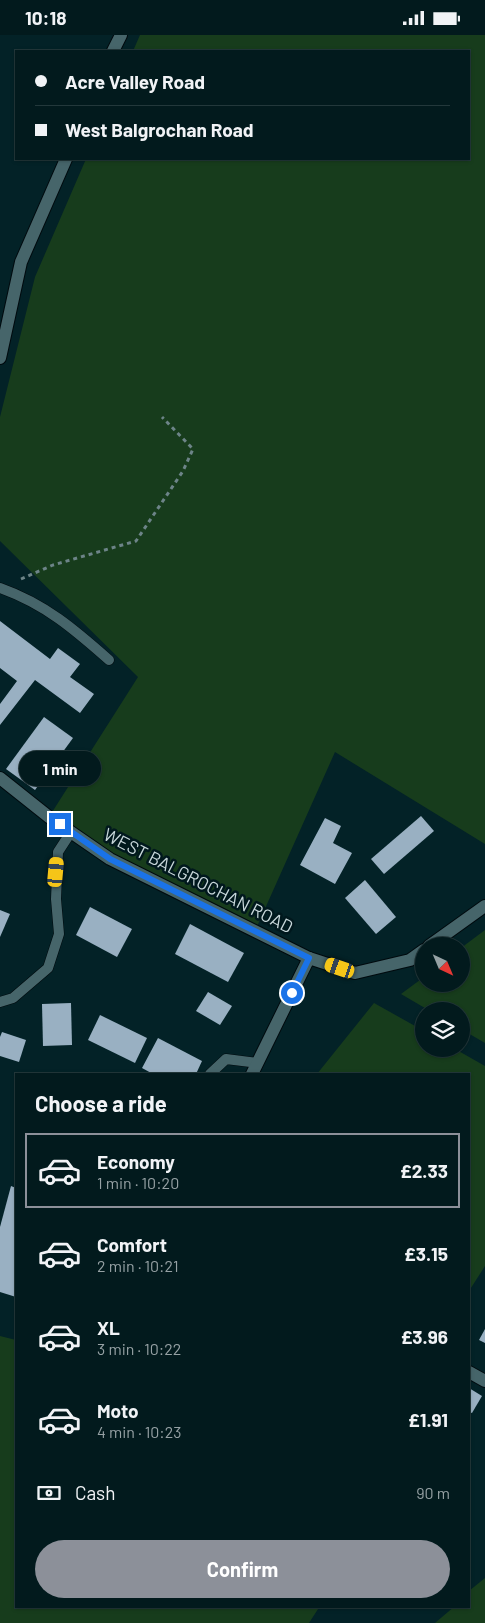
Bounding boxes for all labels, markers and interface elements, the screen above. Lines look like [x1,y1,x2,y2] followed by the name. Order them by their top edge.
[25,6,66,29] text: 10:18
[65,70,205,93] text: Acre Valley Road
[65,118,254,141] text: West Balgrochan Road
[19,751,101,787] callout: 1 min
[42,759,78,778] text: 1 min
[49,813,71,835] route end
[100,823,297,937] street label: WEST BALGROCHAN ROAD
[47,856,64,888] car
[415,937,470,993] north arrow
[415,937,470,1057] map controls
[323,956,356,980] car
[281,982,303,1004] route start
[415,1002,470,1057] button: layers
[35,1090,167,1116] text: Choose a ride
[37,1148,82,1193] icon: car
[97,1150,175,1173] text: Economy
[400,1159,448,1182] text: £2.33
[97,1173,179,1192] text: 1 min · 10:20
[37,1231,82,1276] icon: car
[97,1233,167,1256] text: Comfort
[404,1242,448,1265] text: £3.15
[97,1256,179,1275] text: 2 min · 10:21
[37,1314,82,1359] icon: car
[97,1316,120,1339] text: XL
[401,1325,448,1348] text: £3.96
[97,1339,181,1358] text: 3 min · 10:22
[37,1397,82,1442] icon: car
[97,1399,139,1422] text: Moto
[408,1408,448,1431] text: £1.91
[97,1422,182,1441] text: 4 min · 10:23
[35,1479,63,1507] icon: cash
[75,1481,116,1504] text: Cash
[416,1483,450,1502] text: 90 m
[35,1540,450,1598] button: Confirm

